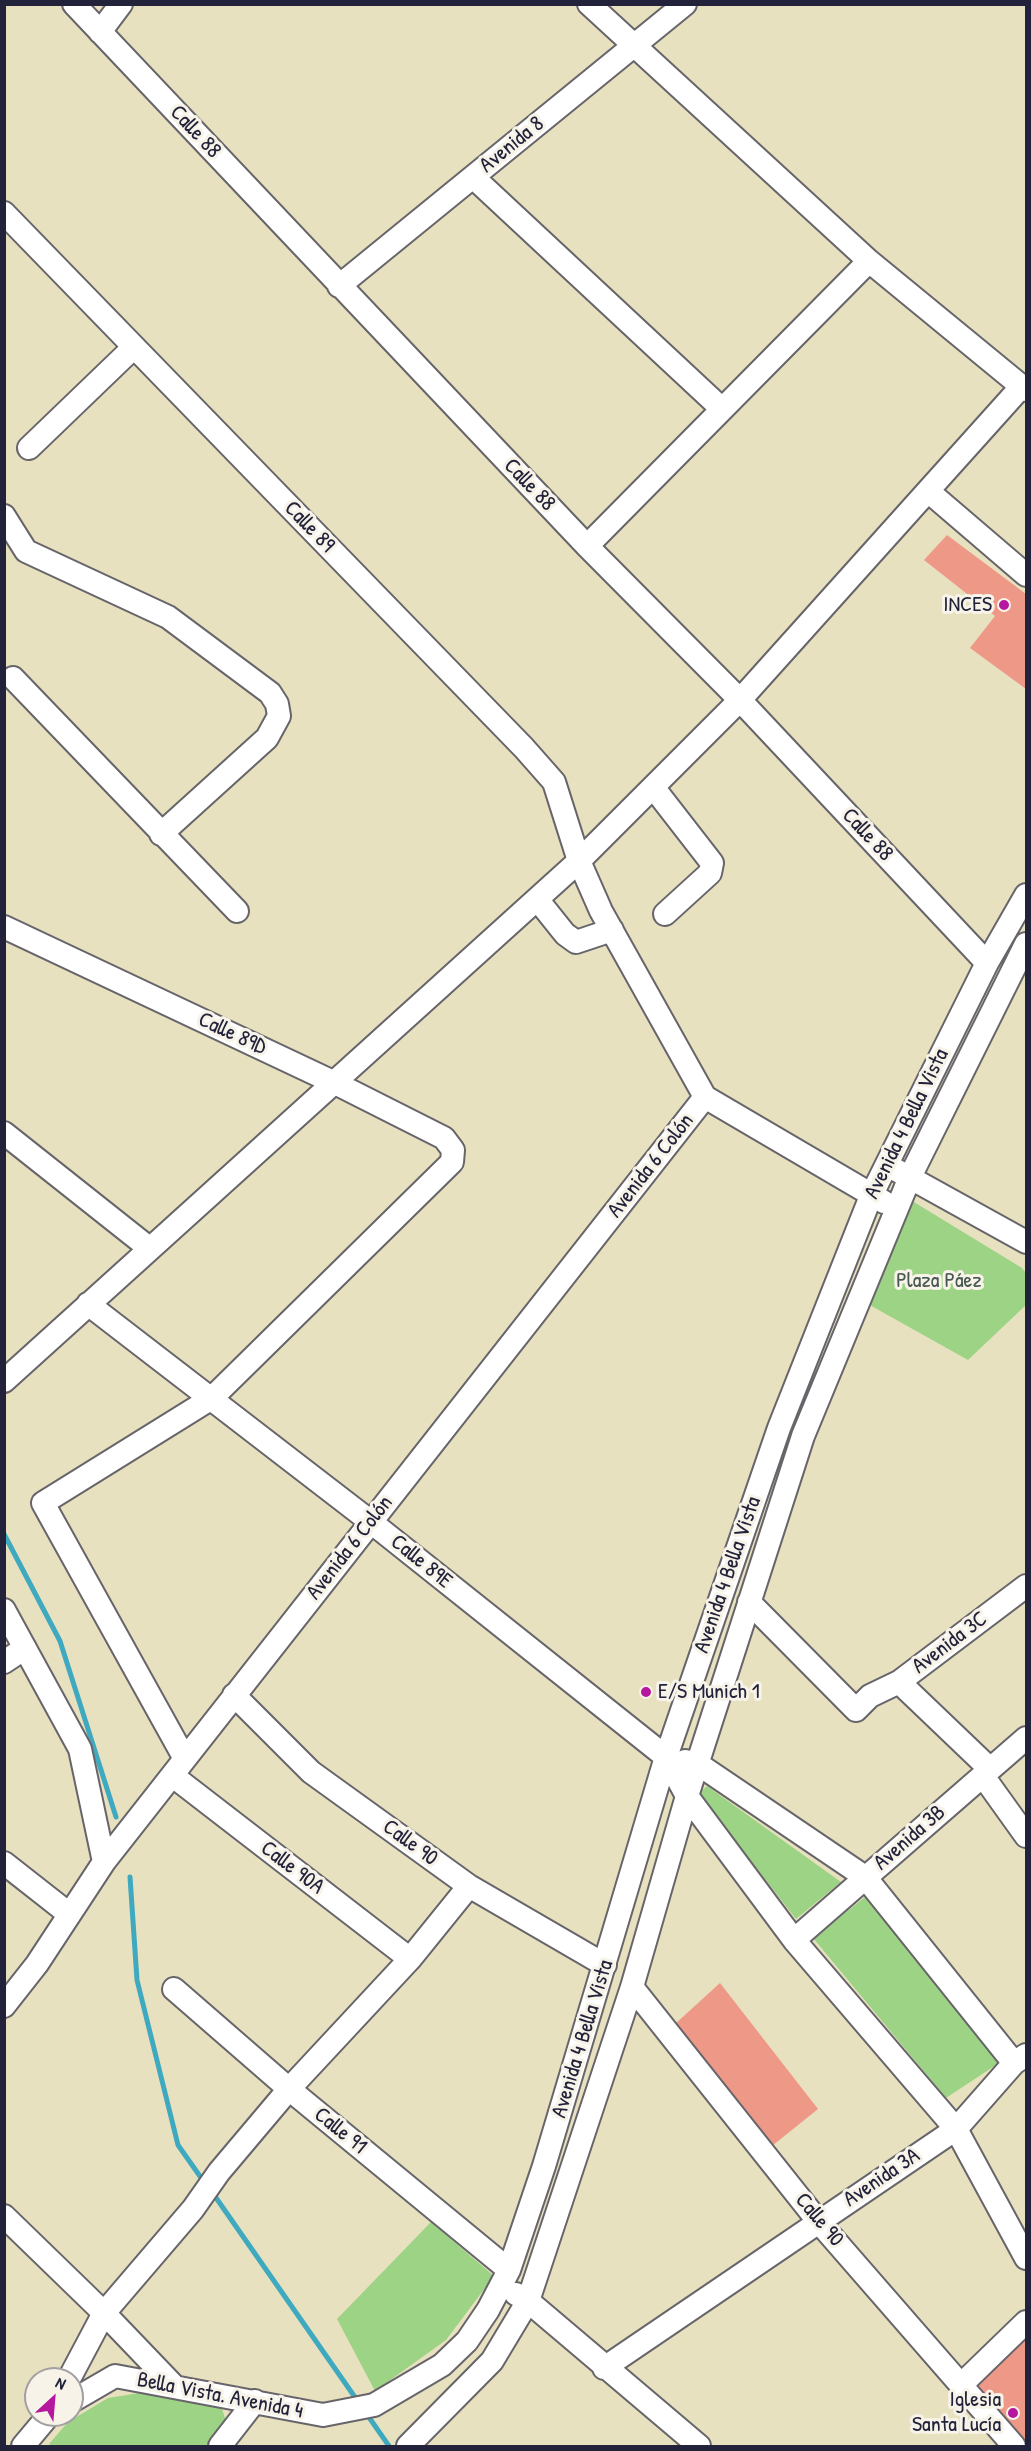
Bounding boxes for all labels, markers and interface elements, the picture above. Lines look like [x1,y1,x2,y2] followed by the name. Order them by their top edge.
[164,100,226,164] street label: Calle 88
[475,111,549,179] street label: Avenida 8
[498,453,560,517] street label: Calle 88
[278,496,340,558] street label: Calle 89
[943,592,992,618] place label: INCES
[997,598,1011,612] marker: INCES
[836,803,898,867] street label: Calle 88
[194,1007,270,1061] street label: Calle 89D
[859,1045,955,1203] street label: Avenida 4 Bella Vista
[602,1109,700,1223] street label: Avenida 6 Colón
[896,1268,982,1294] park label: Plaza Páez
[301,1491,399,1605] street label: Avenida 6 Colón
[689,1493,767,1657] street label: Avenida 4 Bella Vista
[385,1529,457,1595] street label: Calle 89E
[907,1606,993,1680] street label: Avenida 3C
[658,1679,760,1705] place label: E/S Munich 1
[639,1685,653,1699] marker: E/S Munich 1
[869,1800,951,1876] street label: Avenida 3B
[377,1814,443,1872] street label: Calle 90
[255,1836,329,1900] street label: Calle 90A
[546,1957,620,2121] street label: Avenida 4 Bella Vista
[308,2102,372,2160] street label: Calle 91
[839,2143,925,2213] street label: Avenida 3A
[789,2188,849,2252] street label: Calle 90
[24,2367,84,2427] north arrow
[135,2367,305,2425] street label: Bella Vista. Avenida 4
[52,2371,70,2394] text: N
[912,2387,1001,2438] place label: Iglesia Santa Lucía
[1006,2406,1020,2420] marker: Iglesia Santa Lucía

